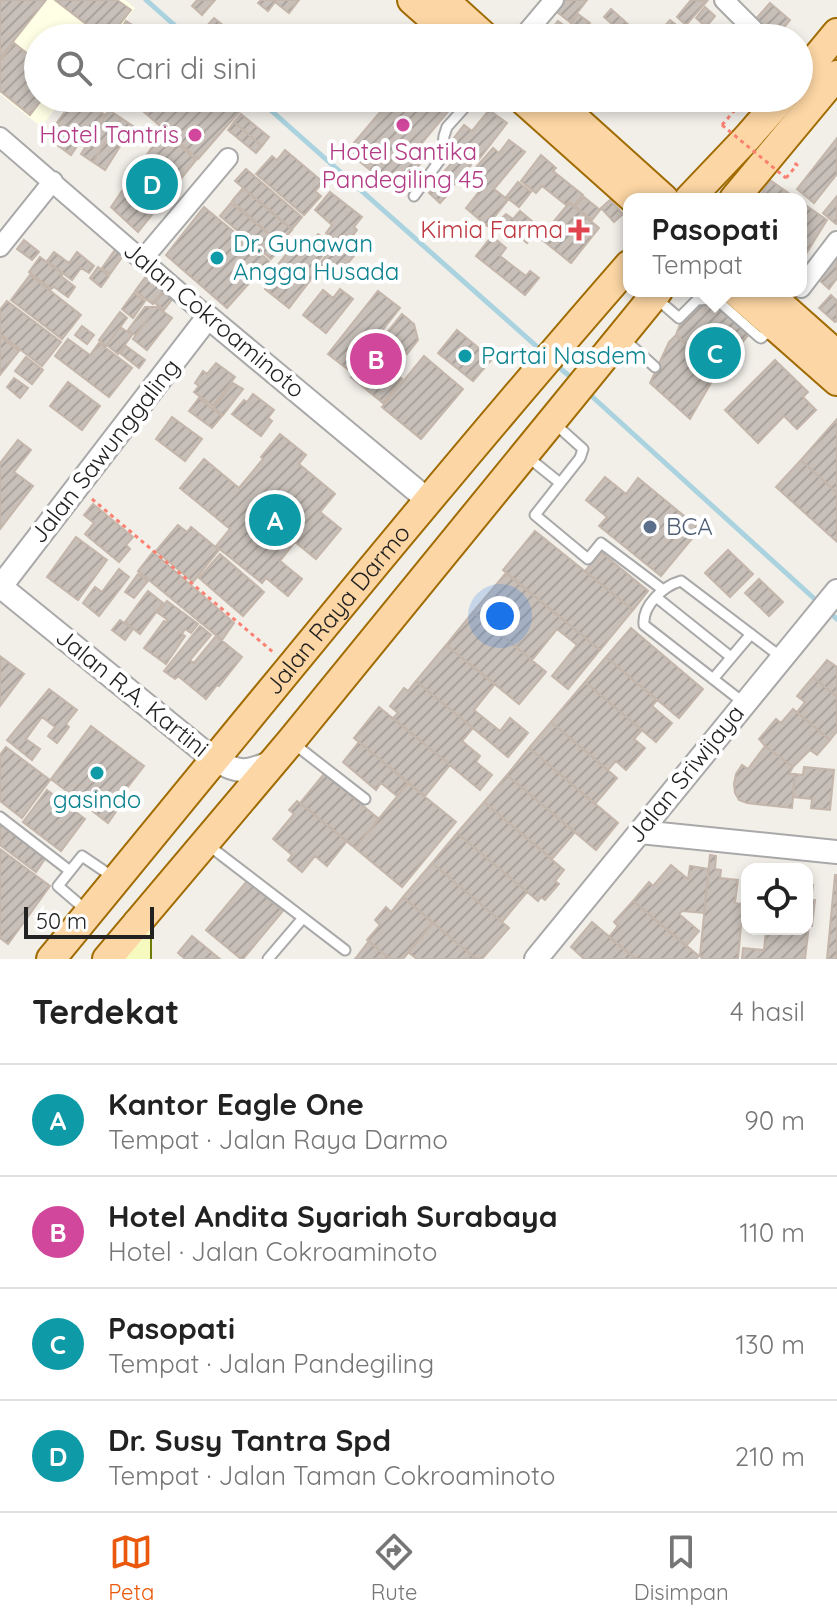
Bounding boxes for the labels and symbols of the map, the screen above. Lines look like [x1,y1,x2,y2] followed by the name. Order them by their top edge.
[394,116,412,134] marker: Hotel Santika Pandegiling 45
[39,119,179,149] place label: Hotel Tantris
[186,126,204,144] marker: Hotel Tantris
[322,136,484,194] place label: Hotel Santika Pandegiling 45
[126,154,178,214] pin: D
[420,214,563,244] place label: Kimia Farma
[570,221,588,239] marker: Kimia Farma
[233,228,399,286] place label: Dr. Gunawan Angga Husada
[118,235,311,404] street label: Jalan Cokroaminoto
[208,249,226,267] marker: Dr. Gunawan Angga Husada
[689,323,741,383] pin: C
[350,329,402,389] pin: B
[481,340,647,370] place label: Partai Nasdem
[456,347,474,365] marker: Partai Nasdem
[23,352,186,549] street label: Jalan Sawunggaling
[249,490,301,550] pin: A
[666,511,713,541] place label: BCA
[258,518,416,700] street label: Jalan Raya Darmo
[641,518,659,536] marker: BCA
[480,596,520,636] your location
[50,621,215,763] street label: Jalan R.A. Kartini
[620,698,750,848] street label: Jalan Sriwijaya
[88,764,106,782] marker: gasindo
[53,784,141,814] place label: gasindo
[24,903,154,939] scale bar

